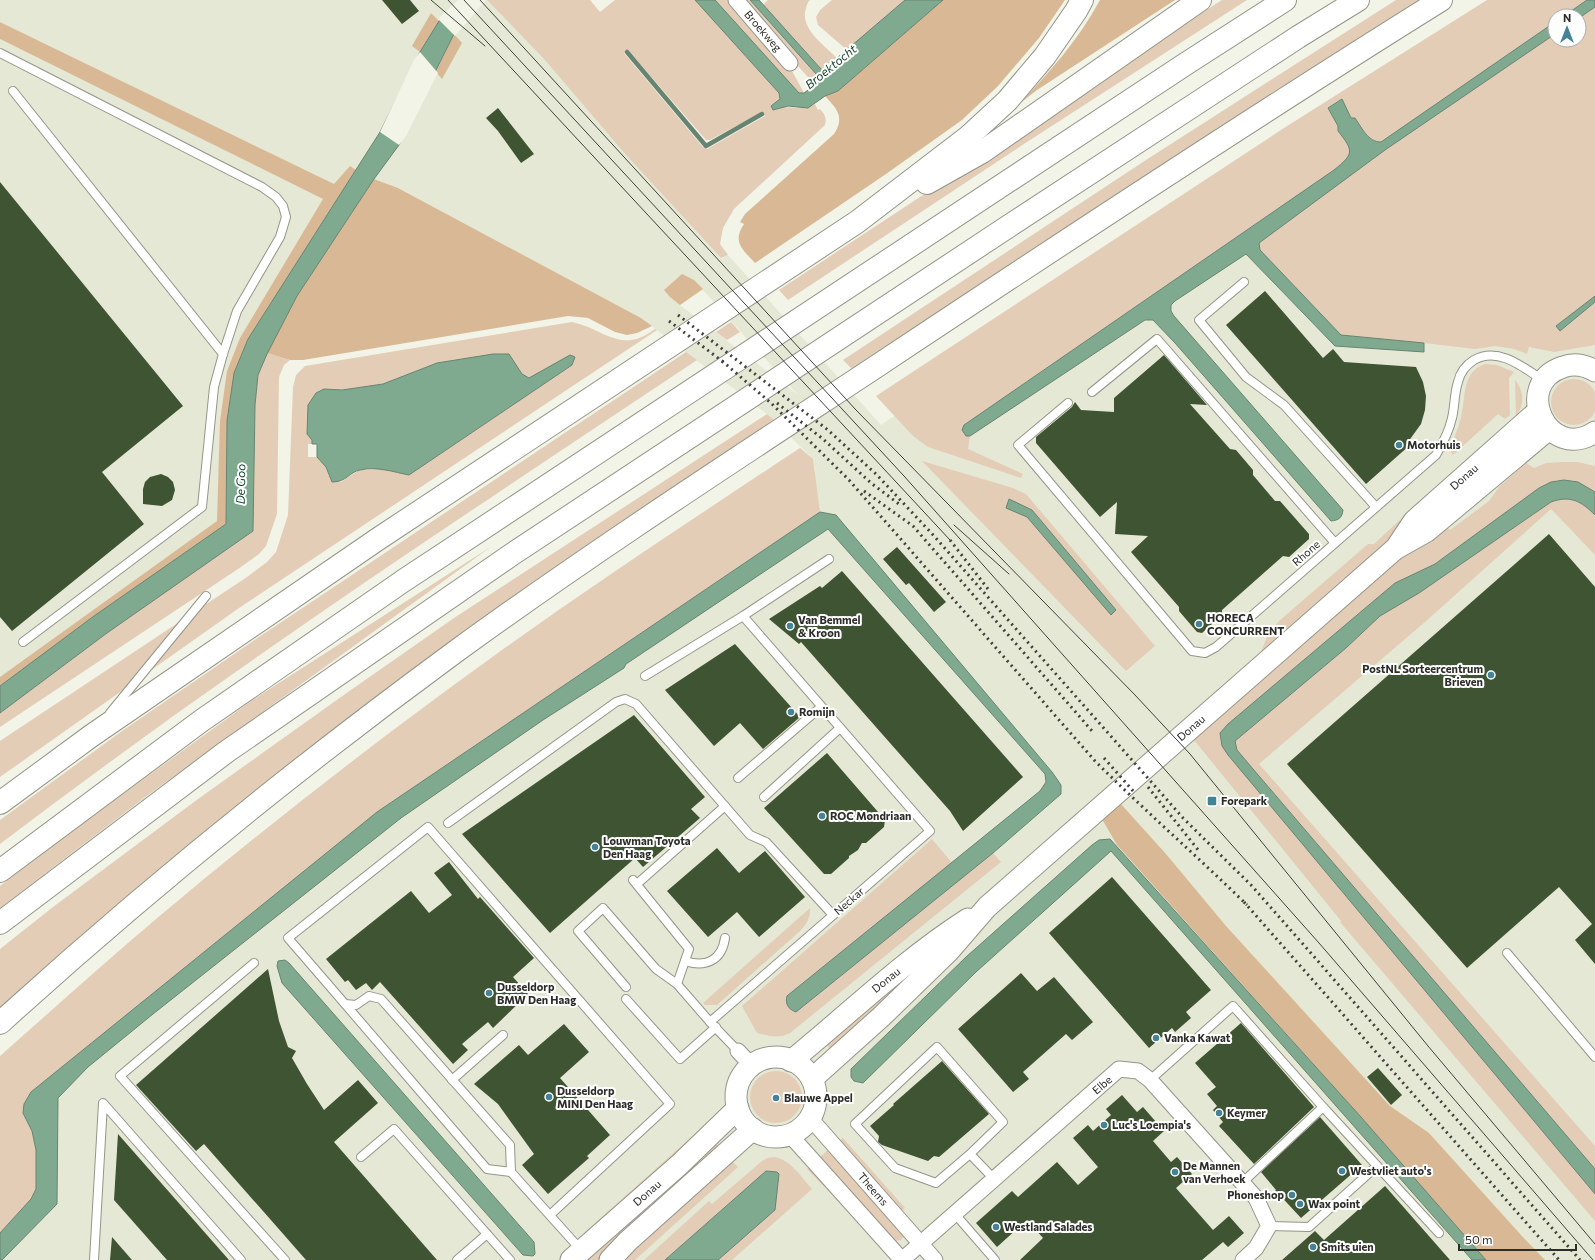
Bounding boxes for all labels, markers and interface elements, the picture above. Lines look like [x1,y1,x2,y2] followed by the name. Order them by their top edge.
[742,8,785,54] street label: Broekweg
[1547,8,1587,48] north arrow
[1563,11,1571,24] text: N
[802,41,860,91] water label: Broektocht
[1407,438,1461,451] place label: Motorhuis
[1394,440,1404,450] marker: Motorhuis
[1447,461,1480,492] street label: Donau
[233,464,247,504] water label: De Goo
[1289,537,1322,568] street label: Rhone
[1207,611,1284,637] place label: HORECA CONCURRENT
[798,613,861,639] place label: Van Bemmel & Kroon
[1194,619,1204,629] marker: HORECA CONCURRENT
[785,621,795,631] marker: Van Bemmel & Kroon
[1362,662,1483,688] place label: PostNL Sorteercentrum Brieven
[1486,670,1496,680] marker: PostNL Sorteercentrum Brieven
[799,705,835,718] place label: Romijn
[786,707,796,717] marker: Romijn
[1174,712,1207,743] street label: Donau
[1221,794,1268,807] place label: Forepark
[1206,795,1218,807] marker: Forepark
[830,809,911,822] place label: ROC Mondriaan
[817,811,827,821] marker: ROC Mondriaan
[603,834,691,860] place label: Louwman Toyota Den Haag
[590,842,600,852] marker: Louwman Toyota Den Haag
[831,884,867,917] street label: Neckar
[869,964,903,995] street label: Donau
[497,980,576,1006] place label: Dusseldorp BMW Den Haag
[484,988,494,998] marker: Dusseldorp BMW Den Haag
[1164,1031,1231,1044] place label: Vanka Kawat
[1151,1033,1161,1043] marker: Vanka Kawat
[1089,1072,1114,1097] street label: Elbe
[557,1084,633,1110] place label: Dusseldorp MINI Den Haag
[784,1091,853,1104] place label: Blauwe Appel
[544,1092,554,1102] marker: Dusseldorp MINI Den Haag
[771,1093,781,1103] marker: Blauwe Appel
[1227,1106,1266,1119] place label: Keymer
[1214,1108,1224,1118] marker: Keymer
[1112,1118,1191,1131] place label: Luc's Loempia's
[1099,1120,1109,1130] marker: Luc's Loempia's
[1183,1159,1246,1185] place label: De Mannen van Verhoek
[1350,1164,1432,1177] place label: Westvliet auto's
[1337,1166,1347,1176] marker: Westvliet auto's
[1170,1167,1180,1177] marker: De Mannen van Verhoek
[855,1169,891,1208] street label: Theems
[630,1177,663,1208] street label: Donau
[1227,1188,1284,1201] place label: Phoneshop
[1287,1190,1297,1200] marker: Phoneshop
[1308,1197,1361,1210] place label: Wax point
[1295,1199,1305,1209] marker: Wax point
[1004,1220,1093,1233] place label: Westland Salades
[991,1222,1001,1232] marker: Westland Salades
[1459,1226,1576,1252] scale bar
[1465,1232,1493,1246] text: 50 m
[1321,1240,1374,1253] place label: Smits uien
[1308,1242,1318,1252] marker: Smits uien

